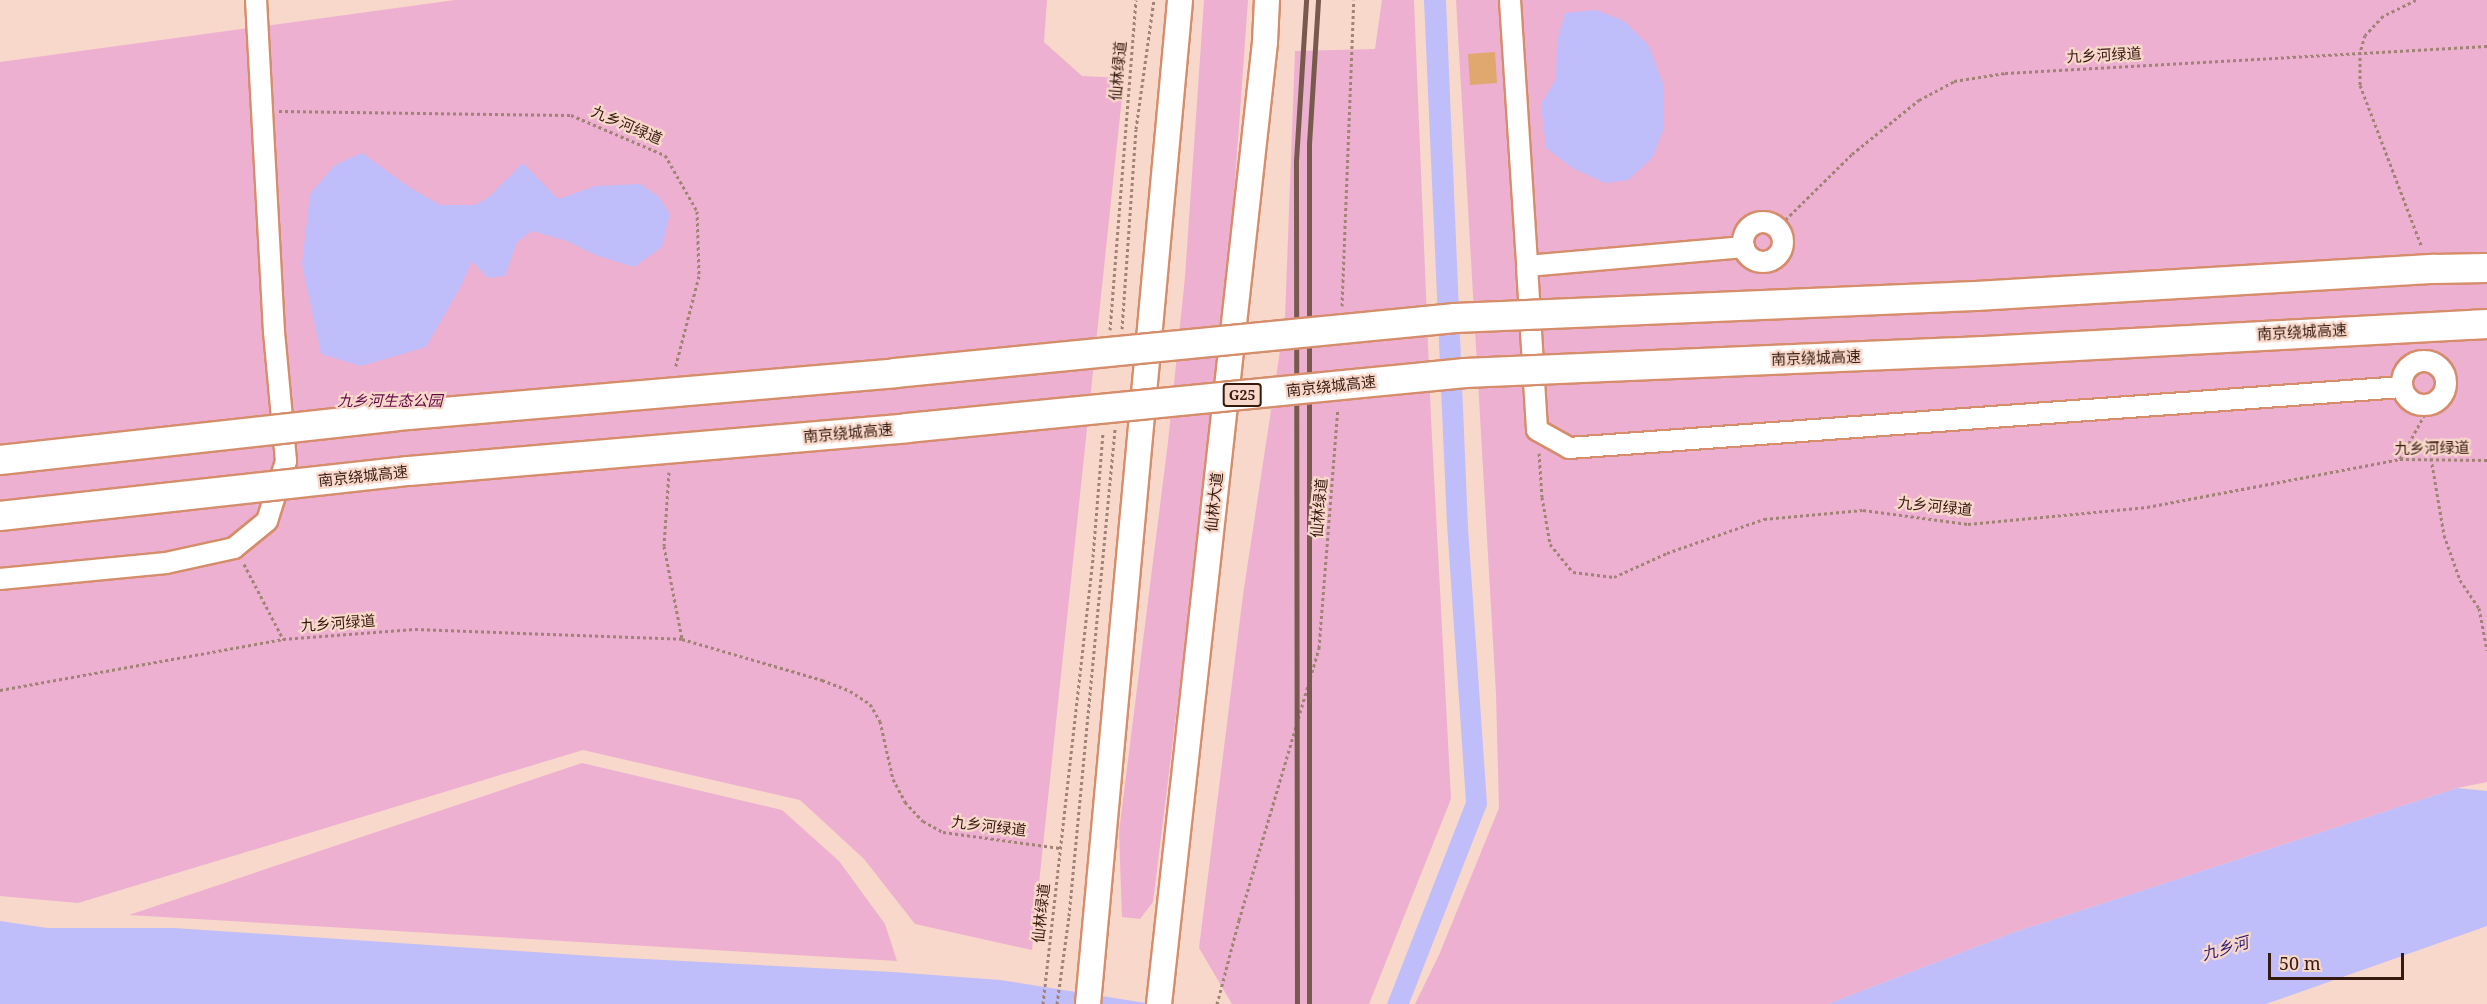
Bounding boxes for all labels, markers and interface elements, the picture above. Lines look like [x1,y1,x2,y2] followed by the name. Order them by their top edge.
[1106,40,1130,102] street label: 仙林绿道
[2066,44,2142,66] street label: 九乡河绿道
[589,102,665,148] street label: 九乡河绿道
[2257,321,2347,343] street label: 南京绕城高速
[1771,347,1861,369] street label: 南京绕城高速
[1285,372,1377,400] street label: 南京绕城高速
[1222,384,1262,406] road number: G25
[338,392,442,410] park label: 九乡河生态公园
[802,420,894,446] street label: 南京绕城高速
[2394,438,2470,458] street label: 九乡河绿道
[317,462,409,490] street label: 南京绕城高速
[1202,471,1226,533] street label: 仙林大道
[1307,477,1331,539] street label: 仙林绿道
[1897,493,1973,519] street label: 九乡河绿道
[300,611,376,635] street label: 九乡河绿道
[951,812,1027,840] street label: 九乡河绿道
[1029,882,1053,944] street label: 仙林绿道
[2199,932,2251,964] water label: 九乡河
[2271,941,2408,979] scale bar
[2279,951,2321,975] text: 50 m

